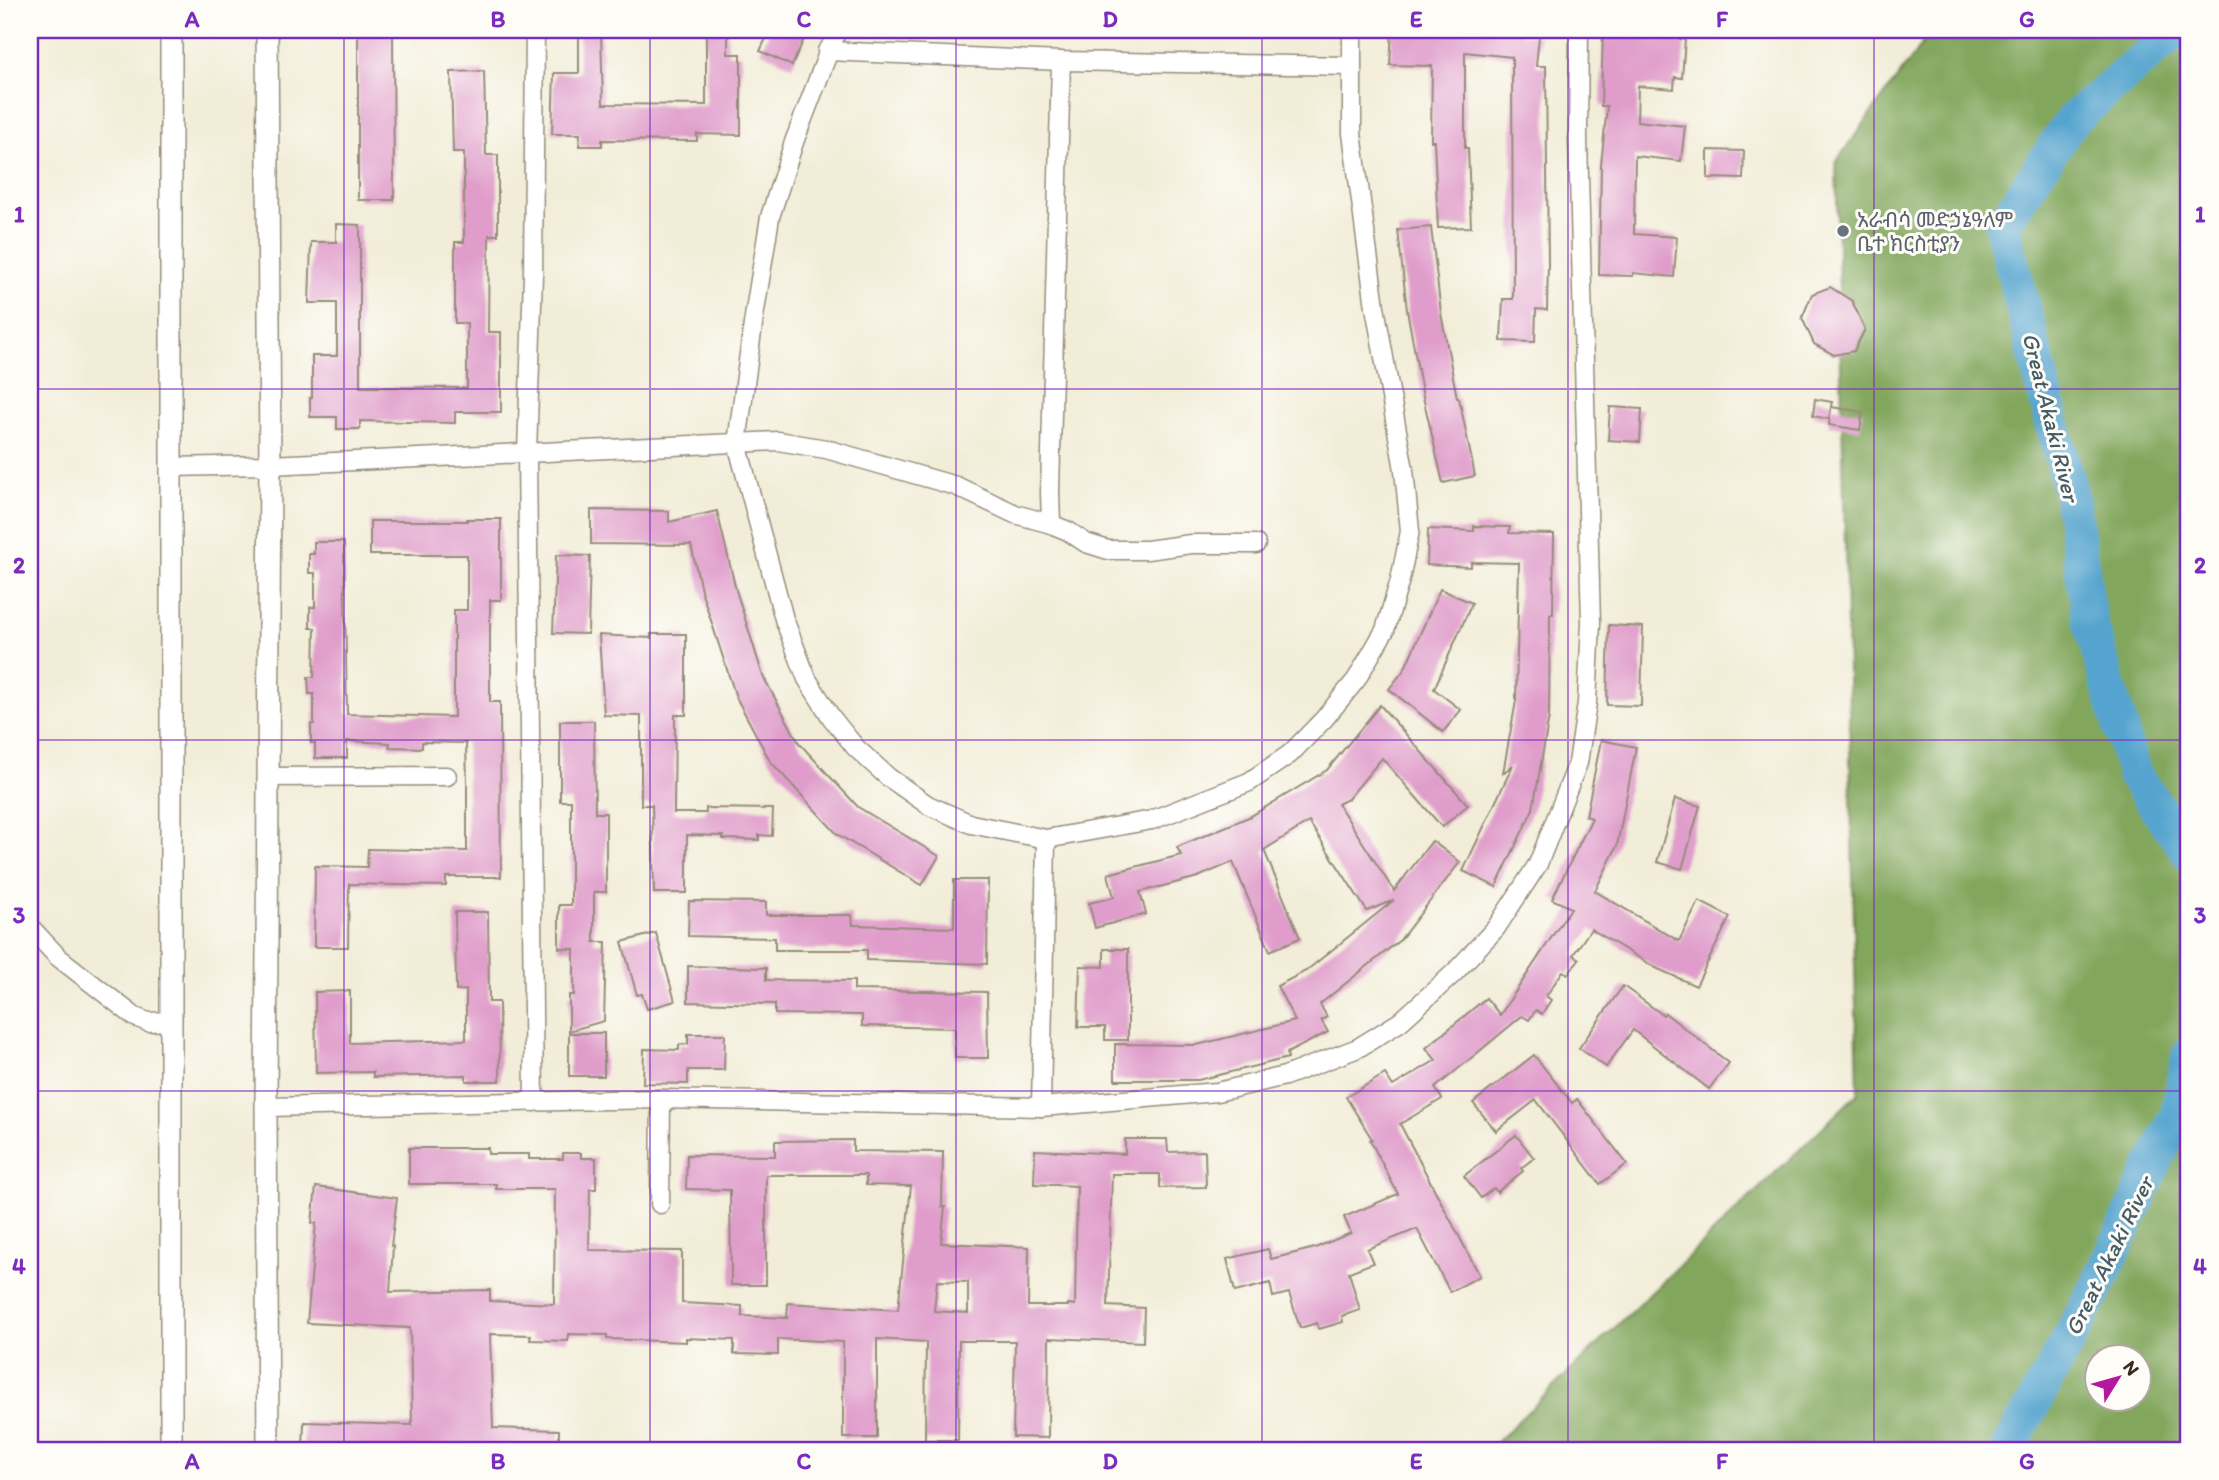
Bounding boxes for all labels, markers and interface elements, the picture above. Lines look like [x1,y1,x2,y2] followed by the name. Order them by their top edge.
[184,5,200,33] text: A
[491,5,506,33] text: B
[797,5,812,33] text: C
[1102,5,1118,33] text: D
[1410,5,1423,33] text: E
[1716,5,1729,33] text: F
[2019,5,2035,33] text: G
[14,200,25,228] text: 1
[2195,200,2206,228] text: 1
[1857,207,2013,256] place label: አራብሳ መድኃኔዓለም ቤተ ክርስቲያን
[1835,223,1851,239] marker: አራብሳ መድኃኔዓለም ቤተ ክርስቲያን
[2016,330,2086,507] water label: Great Akaki River
[13,551,26,579] text: 2
[2194,551,2207,579] text: 2
[13,901,26,929] text: 3
[2194,901,2207,929] text: 3
[2058,1169,2161,1340] water label: Great Akaki River
[12,1252,26,1280] text: 4
[2193,1252,2207,1280] text: 4
[2082,1344,2152,1414] north arrow
[2118,1356,2144,1380] text: N
[184,1447,200,1475] text: A
[491,1447,506,1475] text: B
[797,1447,812,1475] text: C
[1102,1447,1118,1475] text: D
[1410,1447,1423,1475] text: E
[1716,1447,1729,1475] text: F
[2019,1447,2035,1475] text: G

